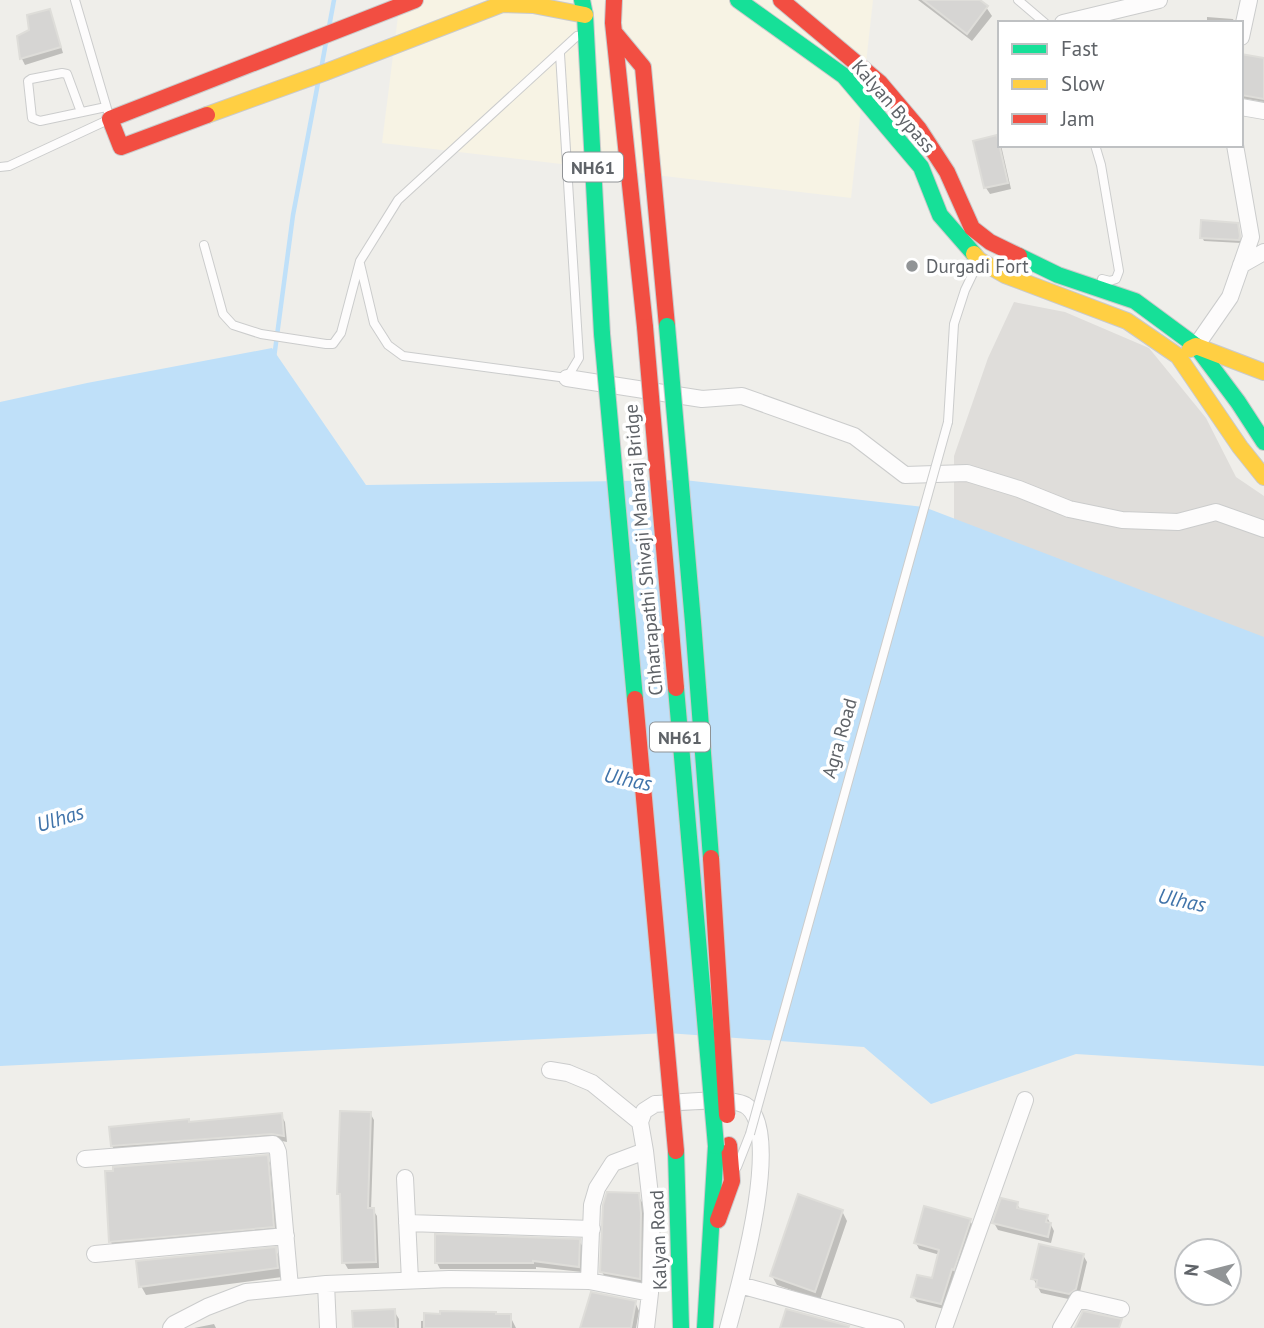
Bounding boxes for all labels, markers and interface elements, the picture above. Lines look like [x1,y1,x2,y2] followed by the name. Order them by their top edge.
[998,21,1243,147] legend
[1061,35,1098,62] text: Fast
[847,55,941,157] street label: Kalyan Bypass
[1061,70,1105,97] text: Slow
[1060,105,1095,132] text: Jam
[563,152,623,182] road number: NH61
[926,254,1029,278] place label: Durgadi Fort
[904,258,920,274] marker: Durgadi Fort
[618,403,668,697] street label: Chhatrapathi Shivaji Maharaj Bridge
[816,695,862,781] street label: Agra Road
[650,722,710,752] road number: NH61
[602,761,655,797] water label: Ulhas
[33,798,88,838] water label: Ulhas
[1156,882,1209,918] water label: Ulhas
[644,1190,672,1290] street label: Kalyan Road
[1173,1237,1243,1307] north arrow
[1178,1262,1204,1278] text: N

